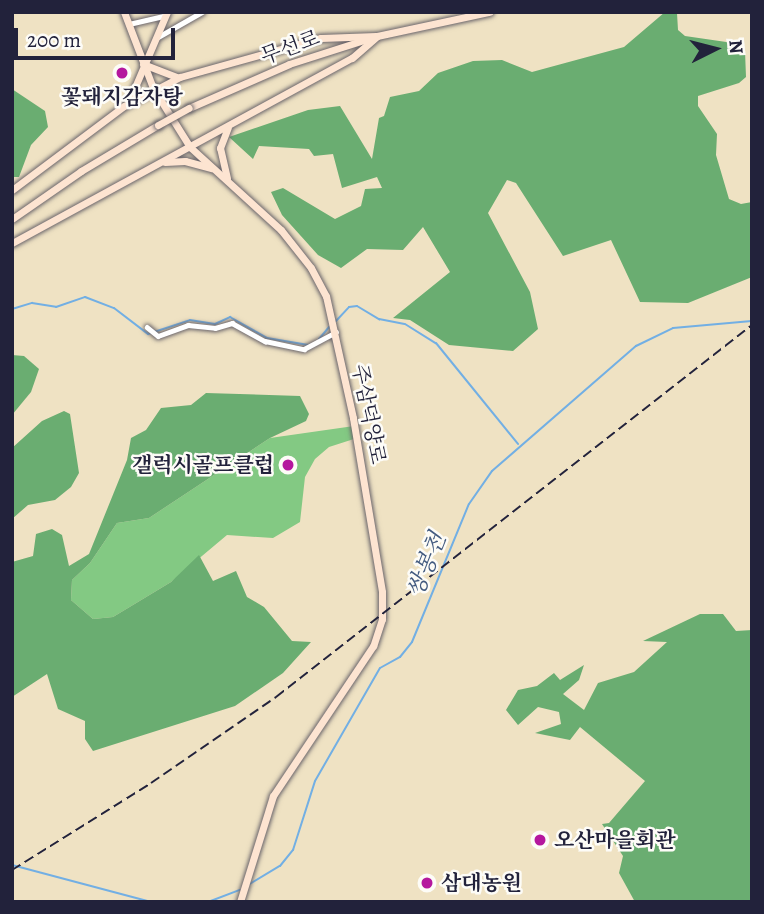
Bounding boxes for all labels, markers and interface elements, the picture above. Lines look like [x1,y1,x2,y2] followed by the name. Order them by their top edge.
[18,14,178,58] scale bar
[680,14,750,84] north arrow
[257,25,323,69] street label: 무선로
[27,26,81,54] text: 200 m
[722,39,750,55] text: N
[114,65,130,81] marker: 꽃돼지감자탕
[61,84,183,110] place label: 꽃돼지감자탕
[347,362,391,466] street label: 주삼덕양로
[132,452,274,478] place label: 갤럭시골프클럽
[280,457,296,473] marker: 갤럭시골프클럽
[402,529,452,601] water label: 쌍봉천
[554,827,676,853] place label: 오산마을회관
[532,832,548,848] marker: 오산마을회관
[441,870,522,896] place label: 삼대농원
[419,875,435,891] marker: 삼대농원

